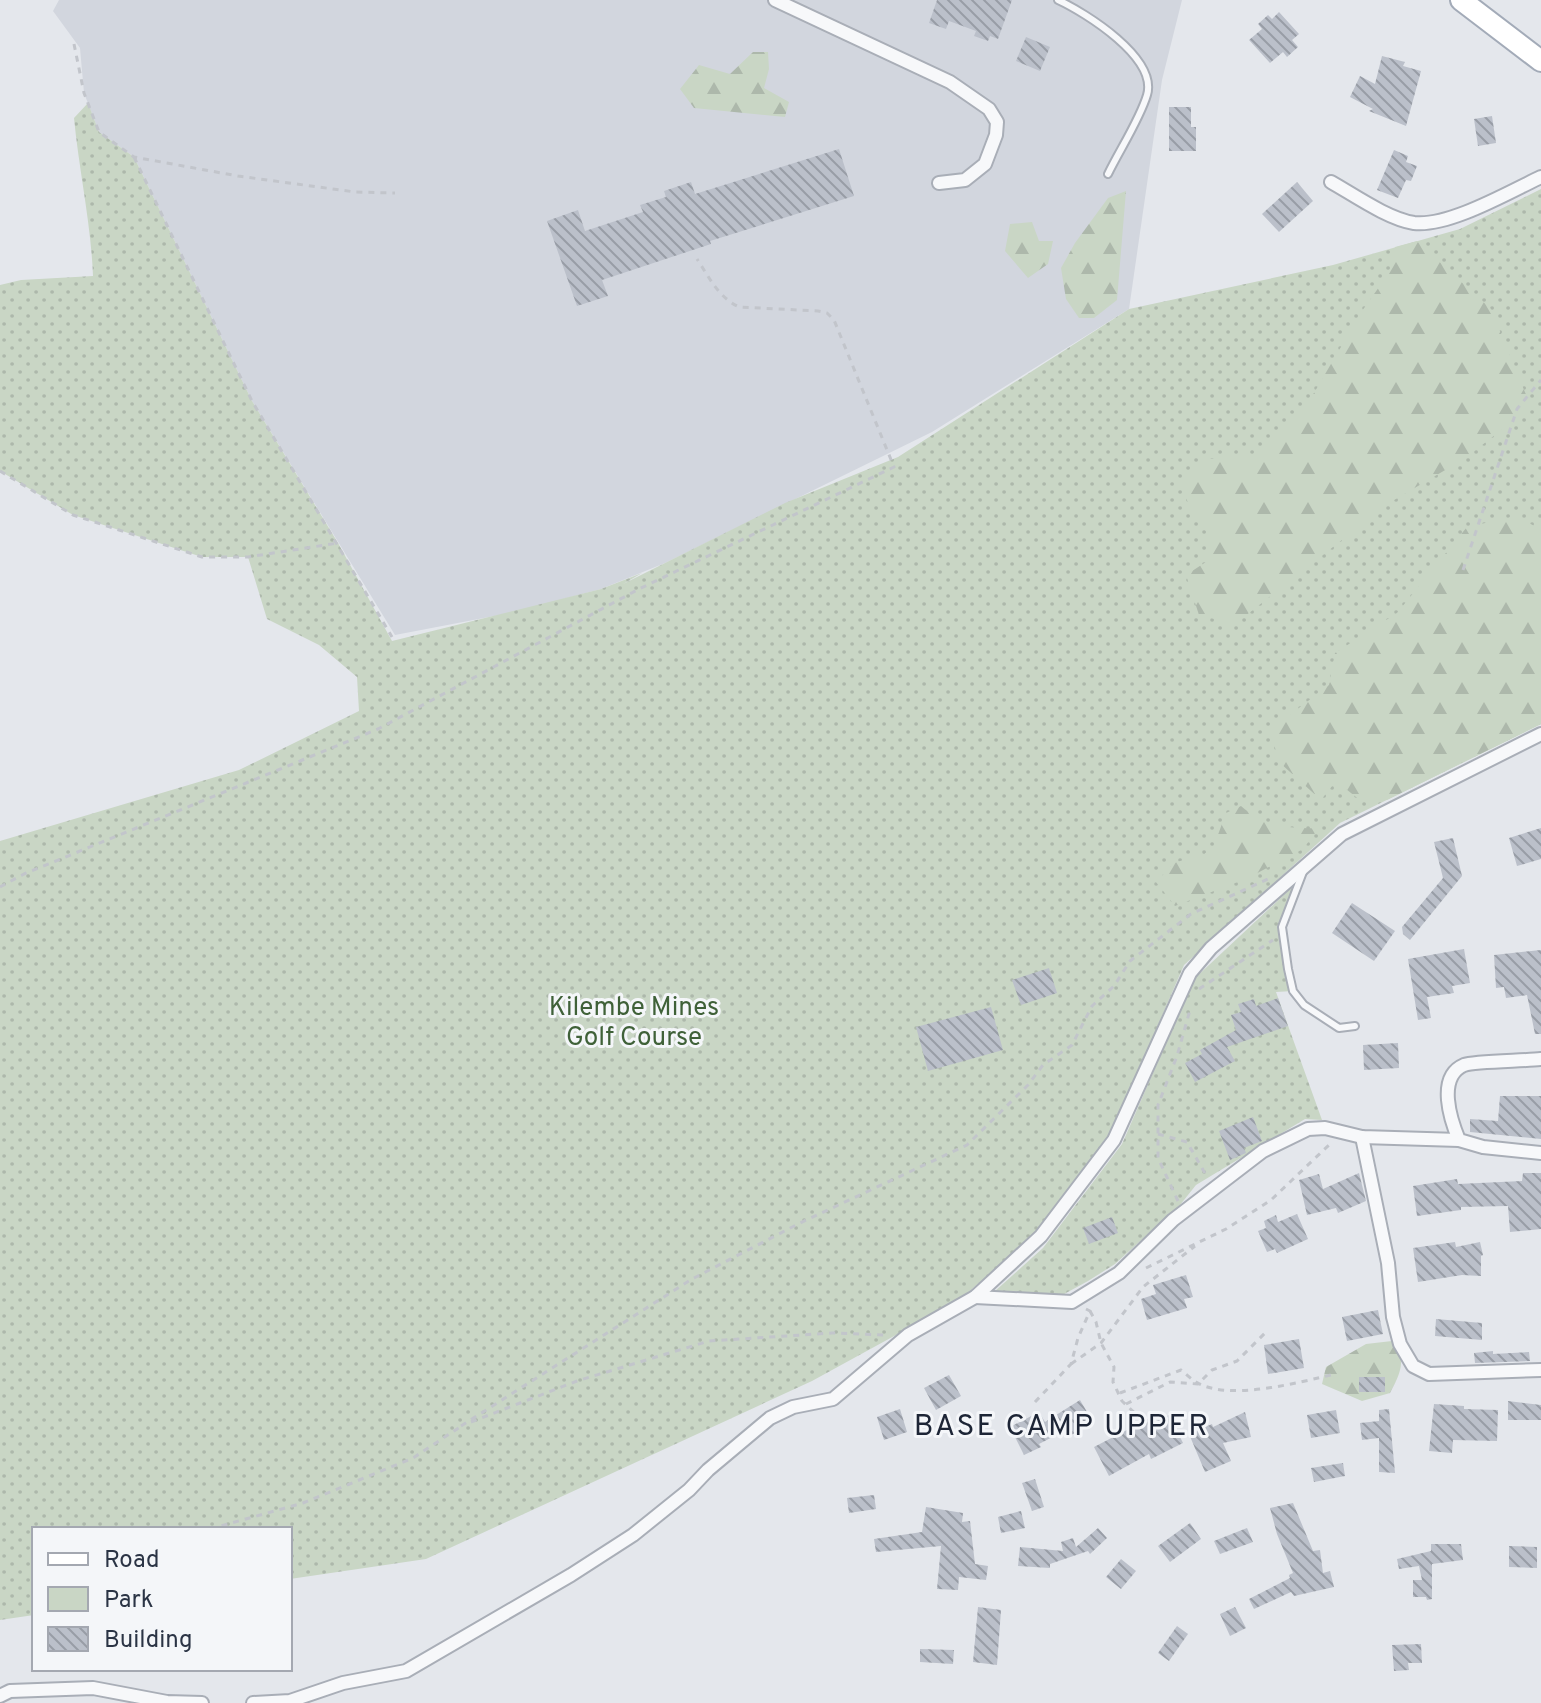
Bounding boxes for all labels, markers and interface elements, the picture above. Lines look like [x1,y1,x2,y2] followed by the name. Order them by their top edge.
[549,992,719,1055] park label: Kilembe Mines Golf Course
[914,1409,1210,1446] district label: BASE CAMP UPPER
[32,1527,292,1671] legend
[104,1546,160,1576] text: Road
[104,1586,154,1616] text: Park
[104,1626,193,1656] text: Building

